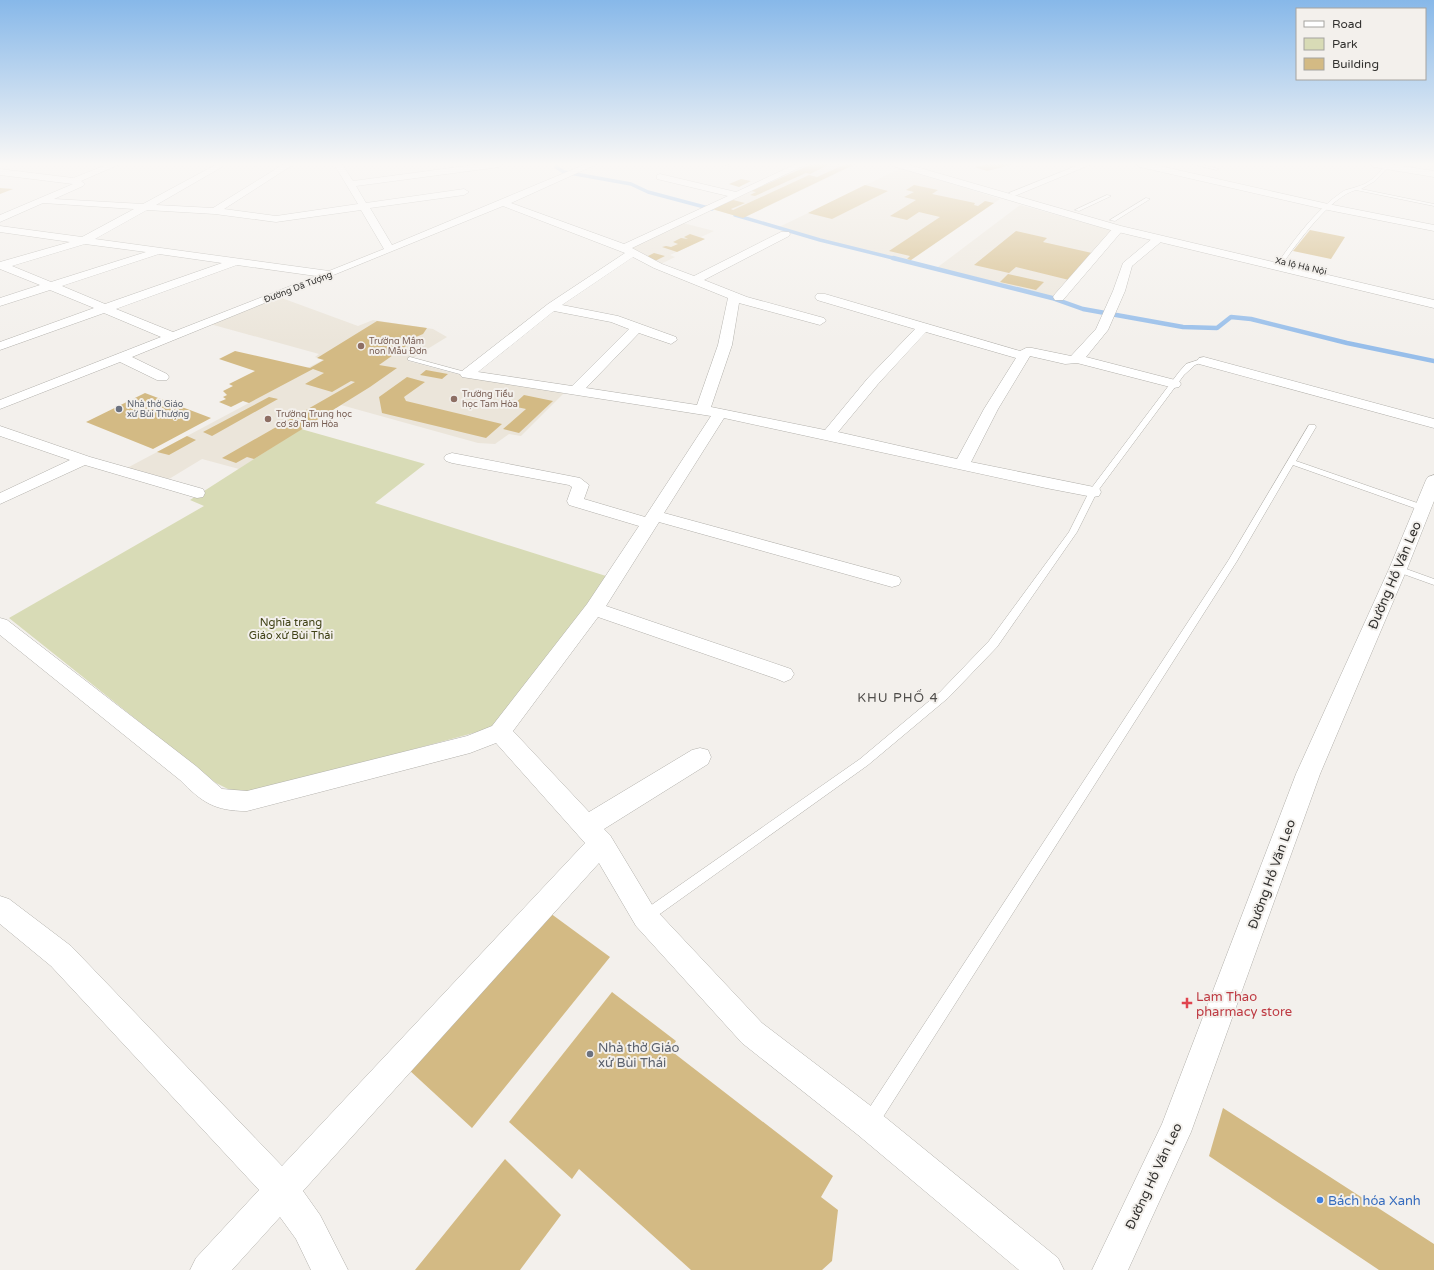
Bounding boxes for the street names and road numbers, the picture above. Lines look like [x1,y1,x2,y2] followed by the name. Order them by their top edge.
[1274,255,1328,278] street label: Xa lộ Hà Nội
[262,269,334,306] street label: Đường Dã Tượng
[1365,519,1425,632] street label: Đường Hồ Văn Leo
[1245,817,1299,931] street label: Đường Hồ Văn Leo
[1122,1121,1186,1232] street label: Đường Hồ Văn Leo

